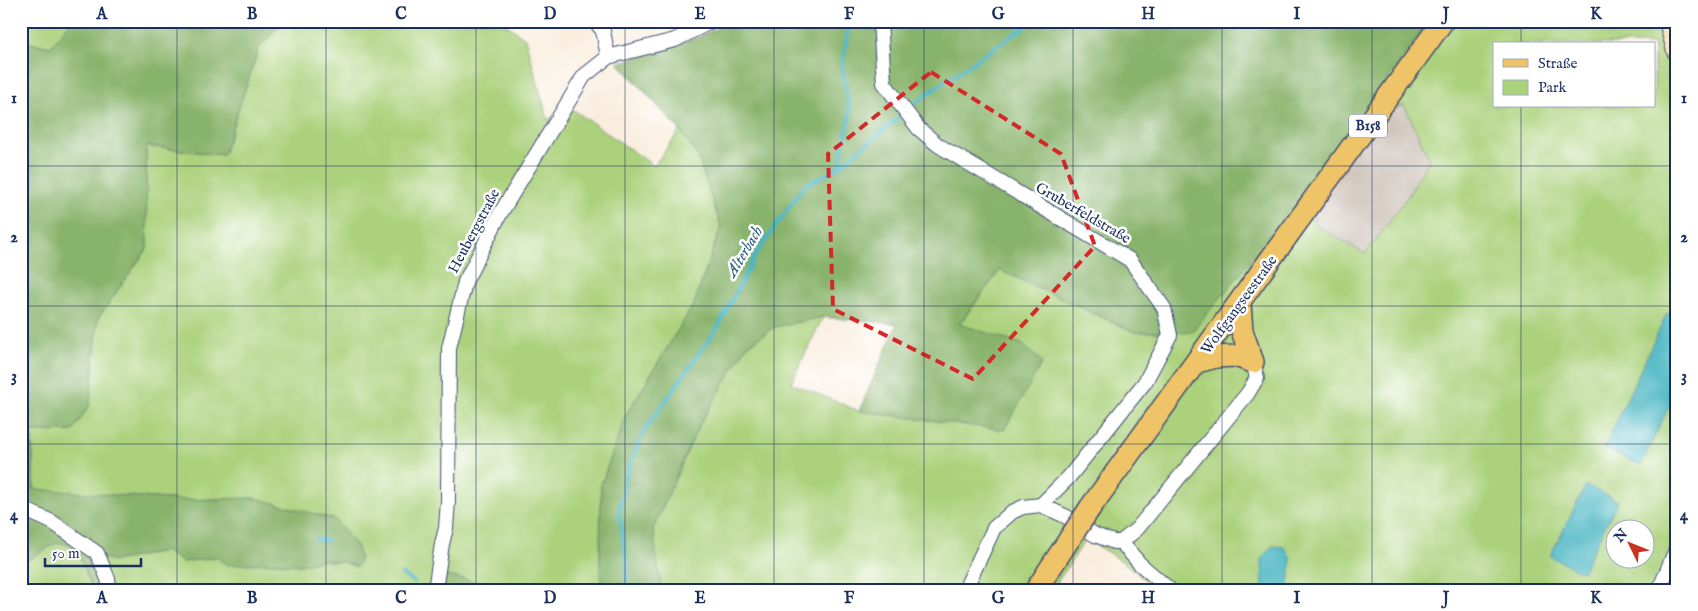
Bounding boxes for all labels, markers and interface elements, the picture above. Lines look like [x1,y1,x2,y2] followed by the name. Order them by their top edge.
[96,5,109,25] text: A
[247,5,258,25] text: B
[395,5,407,25] text: C
[544,5,557,25] text: D
[694,5,706,25] text: E
[844,5,855,25] text: F
[992,5,1005,25] text: G
[1141,5,1155,25] text: H
[1294,5,1301,25] text: I
[1441,5,1450,25] text: J
[1590,5,1603,25] text: K
[1493,42,1656,108] legend
[1538,54,1578,73] text: Straße
[1538,78,1568,97] text: Park
[11,89,17,109] text: 1
[1681,89,1687,109] text: 1
[1349,114,1387,138] road number: B158
[1032,178,1134,248] street label: Gruberfeldstraße
[444,185,504,276] street label: Heubergstraße
[721,223,768,283] water label: Alterbach
[10,228,18,248] text: 2
[1680,228,1688,248] text: 2
[1197,252,1281,358] street label: Wolfgangseestraße
[11,367,17,387] text: 3
[1681,367,1687,387] text: 3
[10,506,19,526] text: 4
[1680,506,1689,526] text: 4
[1606,518,1656,568] north arrow
[1610,525,1632,547] text: N
[45,536,141,568] scale bar
[52,544,80,563] text: 50 m
[96,589,109,609] text: A
[247,589,258,609] text: B
[395,589,407,609] text: C
[544,589,557,609] text: D
[694,589,706,609] text: E
[844,589,855,609] text: F
[992,589,1005,609] text: G
[1141,589,1155,609] text: H
[1294,589,1301,609] text: I
[1441,589,1450,609] text: J
[1590,589,1603,609] text: K

